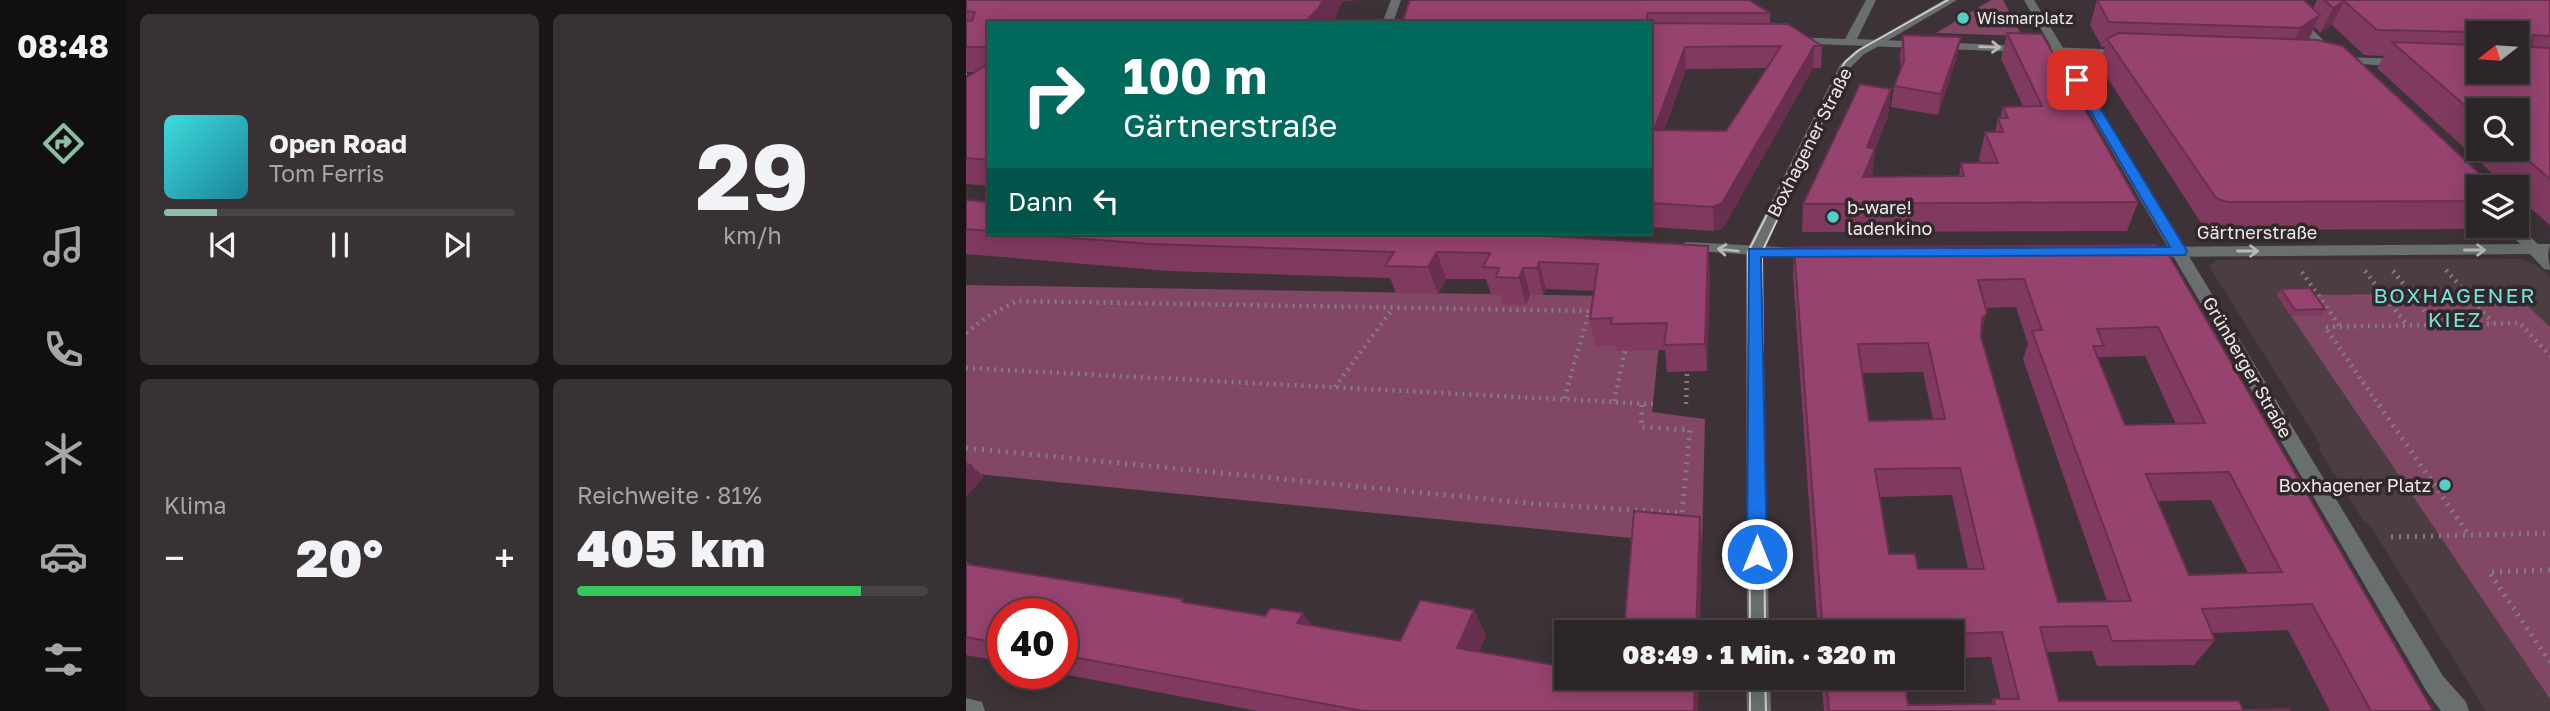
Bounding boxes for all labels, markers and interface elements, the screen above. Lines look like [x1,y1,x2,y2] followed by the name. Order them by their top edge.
[1977,8,2073,28] place label: Wismarplatz
[1955,10,1971,26] marker: Wismarplatz
[2466,21,2529,84] north arrow
[2466,21,2529,238] map controls
[17,27,109,65] text: 08:48
[1978,41,2001,54] one-way arrow
[1123,46,1267,105] text: 100 m
[1008,49,1099,140] icon: right
[2047,50,2107,110] pin
[2058,61,2096,99] icon: arrive
[1762,64,1856,220] street label: Boxhagener Straße
[2466,98,2529,161] button: search
[1123,106,1337,144] text: Gärtnerstraße
[39,119,88,168] icon: directions
[696,121,809,230] text: 29
[269,128,407,159] text: Open Road
[269,159,384,187] text: Tom Ferris
[2466,175,2529,238] button: layers
[1087,182,1125,220] icon: left
[1008,186,1073,217] text: Dann
[1847,196,1932,239] place label: b-ware! ladenkino
[1825,209,1841,225] marker: b-ware! ladenkino
[723,221,782,249] text: km/h
[2197,221,2317,243] street label: Gärtnerstraße
[39,222,88,271] icon: music
[204,226,242,264] icon: previous
[321,226,359,264] icon: pause
[438,226,476,264] icon: next
[1717,243,1739,256] one-way arrow
[2464,243,2487,257] one-way arrow
[2236,244,2259,258] one-way arrow
[2373,282,2537,332] district label: BOXHAGENER KIEZ
[2199,293,2297,441] street label: Grünberger Straße
[39,325,88,374] icon: phone
[39,429,88,478] icon: climate
[2279,474,2431,496] place label: Boxhagener Platz
[2437,477,2453,493] marker: Boxhagener Platz
[577,481,762,509] text: Reichweite · 81%
[164,491,227,519] text: Klima
[577,516,765,578] text: 405 km
[1720,517,1794,591] position arrow
[296,526,383,588] text: 20°
[39,532,88,581] icon: car
[164,535,185,580] text: −
[494,535,515,580] text: +
[987,598,1078,689] speed limit sign: 40
[39,635,88,684] icon: filters
[1622,639,1896,670] text: 08:49 · 1 Min. · 320 m

